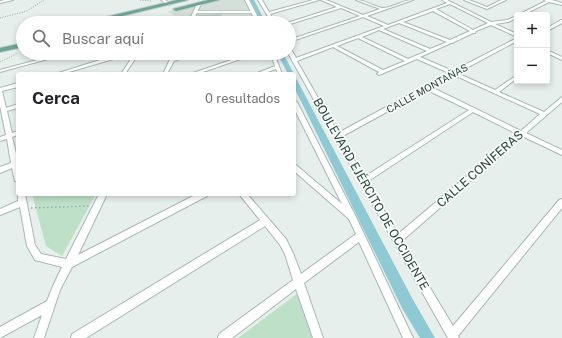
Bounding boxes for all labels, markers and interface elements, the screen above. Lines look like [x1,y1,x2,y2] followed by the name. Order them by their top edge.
[514,12,550,84] map controls
[514,12,550,48] button: +
[16,16,296,60] search box
[30,27,52,49] icon: search
[62,30,144,47] text: Buscar aquí
[514,48,550,84] button: −
[384,61,470,115] street label: CALLE MONTAÑAS
[32,88,80,108] text: Cerca
[205,91,280,106] text: 0 resultados
[310,96,432,292] street label: BOULEVARD EJÉRCITO DE OCCIDENTE
[434,128,526,210] street label: CALLE CONÍFERAS

